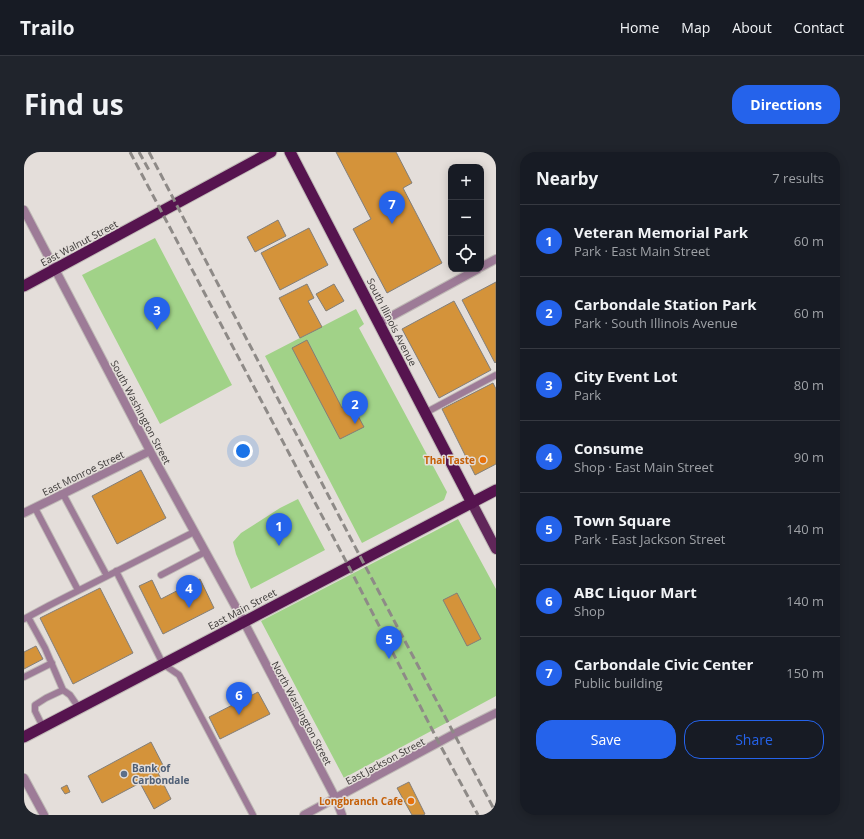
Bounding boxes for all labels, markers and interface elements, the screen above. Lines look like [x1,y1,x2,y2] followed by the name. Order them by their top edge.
[20,15,74,41] text: Trailo
[620,18,659,37] text: Home
[681,18,710,37] text: Map
[732,18,772,37] text: About
[794,18,844,37] text: Contact
[24,85,124,123] text: Find us
[732,85,840,124] button: Directions
[448,164,484,272] map controls
[448,164,484,200] button: +
[536,167,598,190] text: Nearby
[772,169,824,187] text: 7 results
[379,191,405,224] pin: 7
[448,200,484,236] button: −
[38,216,121,269] street label: East Walnut Street
[574,222,748,242] text: Veteran Memorial Park
[545,232,553,250] text: 1
[794,232,824,250] text: 60 m
[448,236,484,272] button: locate
[574,242,710,260] text: Park · East Main Street
[364,276,420,369] street label: South Illinois Avenue
[574,294,757,314] text: Carbondale Station Park
[144,297,170,330] pin: 3
[545,304,553,322] text: 2
[794,304,824,322] text: 60 m
[574,314,738,332] text: Park · South Illinois Avenue
[108,358,175,467] street label: South Washington Street
[574,366,677,386] text: City Event Lot
[545,376,553,394] text: 3
[794,376,824,394] text: 80 m
[574,386,601,404] text: Park
[342,391,368,424] pin: 2
[574,438,644,458] text: Consume
[233,441,253,461] your location
[40,447,127,499] street label: East Monroe Street
[545,448,553,466] text: 4
[794,448,824,466] text: 90 m
[424,453,475,467] place label: Thai Taste
[478,455,488,465] marker: Thai Taste
[574,458,714,476] text: Shop · East Main Street
[574,510,671,530] text: Town Square
[266,513,292,546] pin: 1
[545,520,553,538] text: 5
[786,520,824,538] text: 140 m
[574,530,725,548] text: Park · East Jackson Street
[176,575,202,608] pin: 4
[574,582,697,602] text: ABC Liquor Mart
[205,585,279,633] street label: East Main Street
[545,592,553,610] text: 6
[786,592,824,610] text: 140 m
[574,602,605,620] text: Shop
[376,626,402,659] pin: 5
[574,654,753,674] text: Carbondale Civic Center
[269,659,336,768] street label: North Washington Street
[545,664,553,682] text: 7
[786,664,824,682] text: 150 m
[574,674,663,692] text: Public building
[226,682,252,715] pin: 6
[536,720,676,759] button: Save
[684,720,824,759] button: Share
[343,734,427,788] street label: East Jackson Street
[132,761,189,787] place label: Bank of Carbondale
[119,769,129,779] marker: Bank of Carbondale
[319,794,403,808] place label: Longbranch Cafe
[406,796,416,806] marker: Longbranch Cafe

